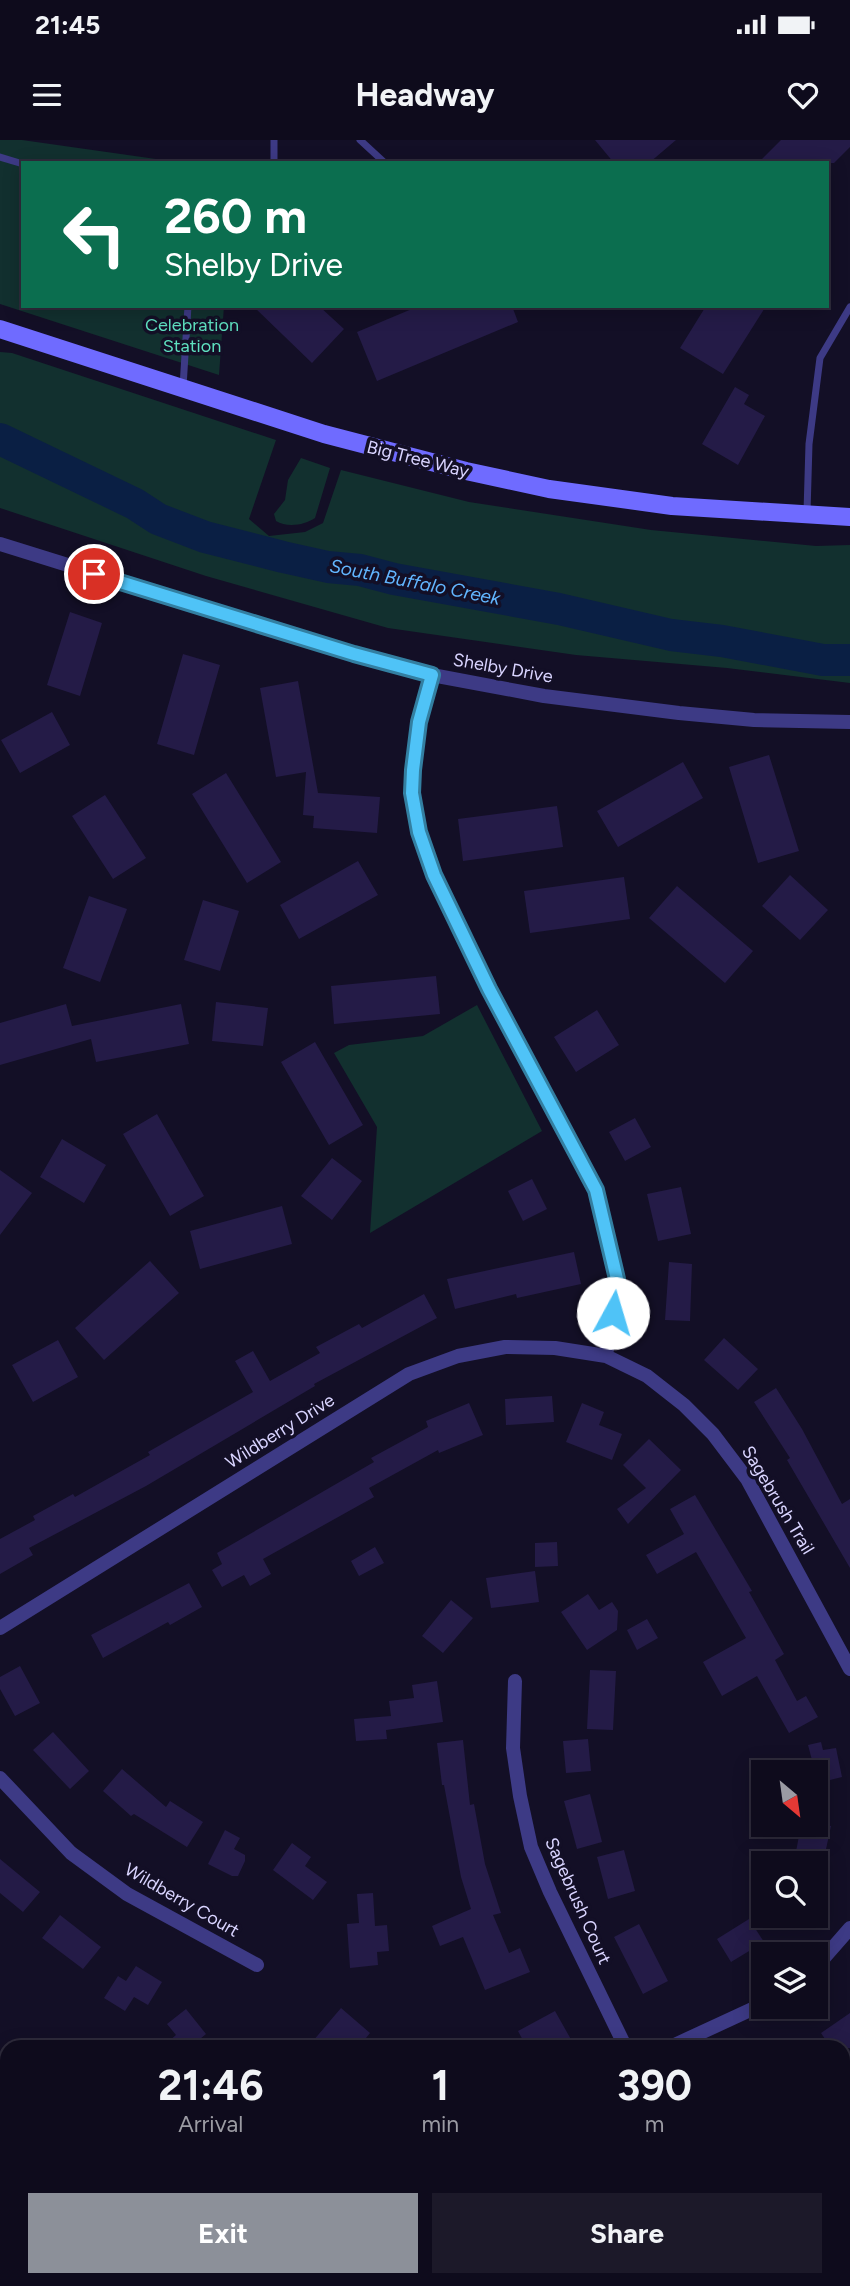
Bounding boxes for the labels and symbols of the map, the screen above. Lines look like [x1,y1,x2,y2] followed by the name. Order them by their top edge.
[145,314,239,357] park label: Celebration Station
[365,436,472,482] street label: Big Tree Way
[64,544,124,604] pin
[328,554,503,610] water label: South Buffalo Creek
[451,648,555,688] street label: Shelby Drive
[576,1276,650,1350] position arrow
[222,1389,339,1473] street label: Wildberry Drive
[737,1442,819,1558] street label: Sagebrush Trail
[751,1760,828,1838] north arrow
[540,1834,616,1968] street label: Sagebrush Court
[121,1858,243,1942] street label: Wildberry Court

